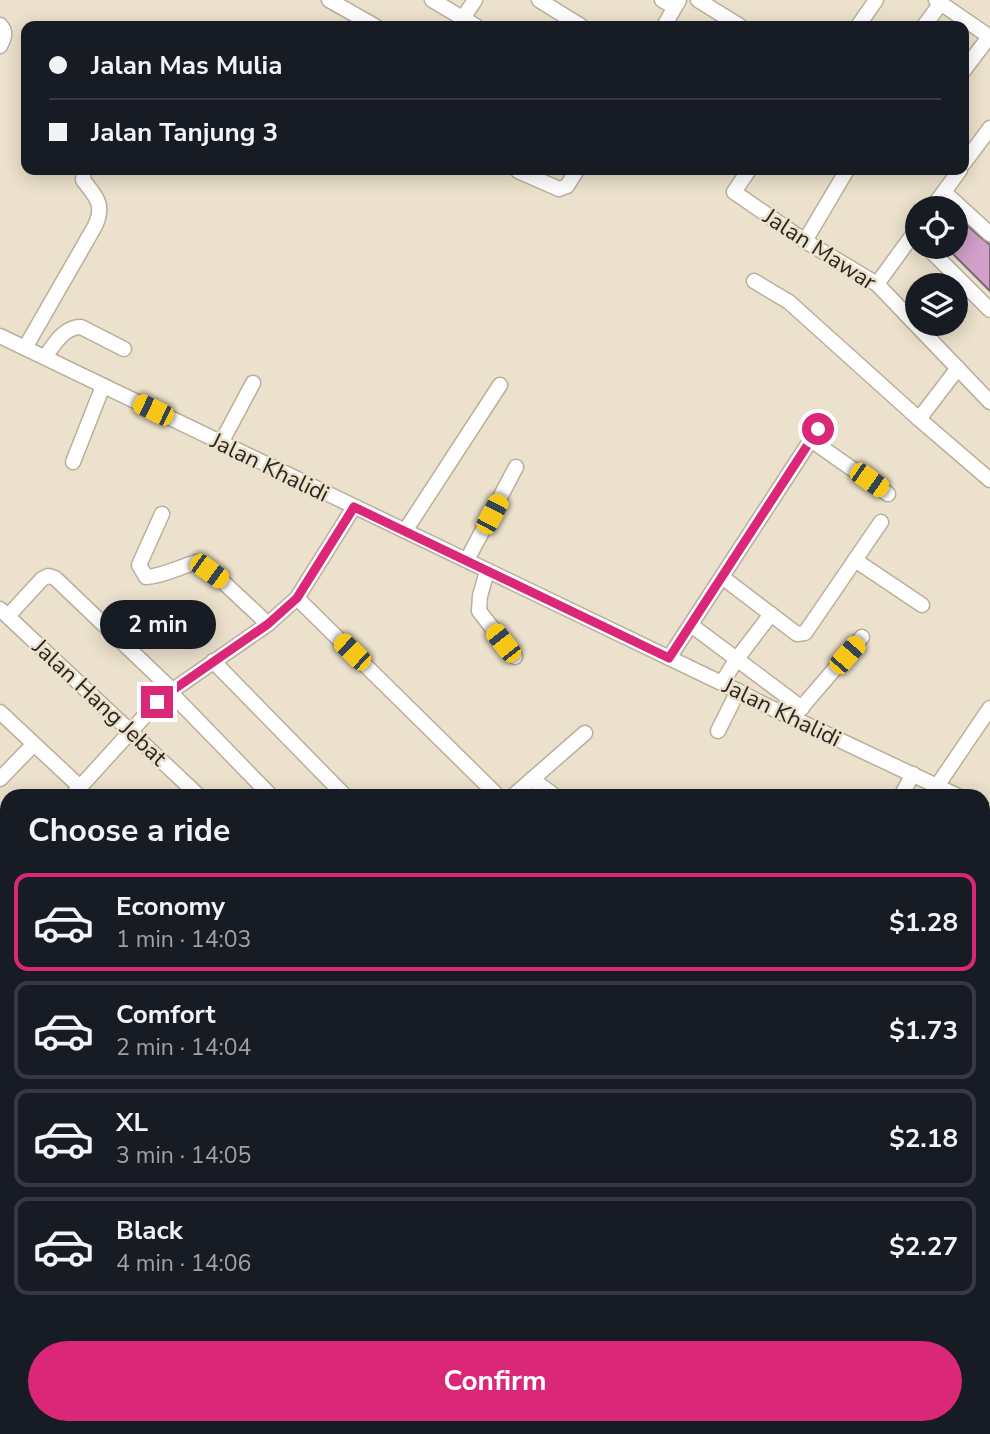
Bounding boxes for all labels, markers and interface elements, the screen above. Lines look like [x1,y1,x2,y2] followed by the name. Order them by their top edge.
[91,48,282,83] text: Jalan Mas Mulia
[91,115,278,150] text: Jalan Tanjung 3
[905,196,968,336] map controls
[905,196,968,259] button: locate
[756,201,883,298] street label: Jalan Mawar
[905,273,968,336] button: layers
[130,391,177,429] car
[802,413,834,445] route start
[205,425,334,509] street label: Jalan Khalidi
[846,459,893,501] car
[473,491,512,537] car
[186,550,233,592] car
[99,600,215,650] callout: 2 min
[128,609,188,640] text: 2 min
[482,620,525,666] car
[330,630,375,674] car
[25,631,174,773] street label: Jalan Hang Jebat
[826,632,869,678] car
[717,670,846,754] street label: Jalan Khalidi
[141,686,173,718] route end
[28,809,230,852] text: Choose a ride
[116,889,225,924] text: Economy
[32,891,95,954] icon: car
[889,905,958,940] text: $1.28
[116,924,251,955] text: 1 min · 14:03
[116,997,216,1032] text: Comfort
[32,999,95,1062] icon: car
[889,1013,958,1048] text: $1.73
[116,1032,251,1063] text: 2 min · 14:04
[116,1105,148,1140] text: XL
[32,1107,95,1170] icon: car
[889,1121,958,1156] text: $2.18
[116,1140,251,1171] text: 3 min · 14:05
[116,1213,183,1248] text: Black
[32,1215,95,1278] icon: car
[889,1229,958,1264] text: $2.27
[116,1248,251,1279] text: 4 min · 14:06
[28,1341,962,1421] button: Confirm

